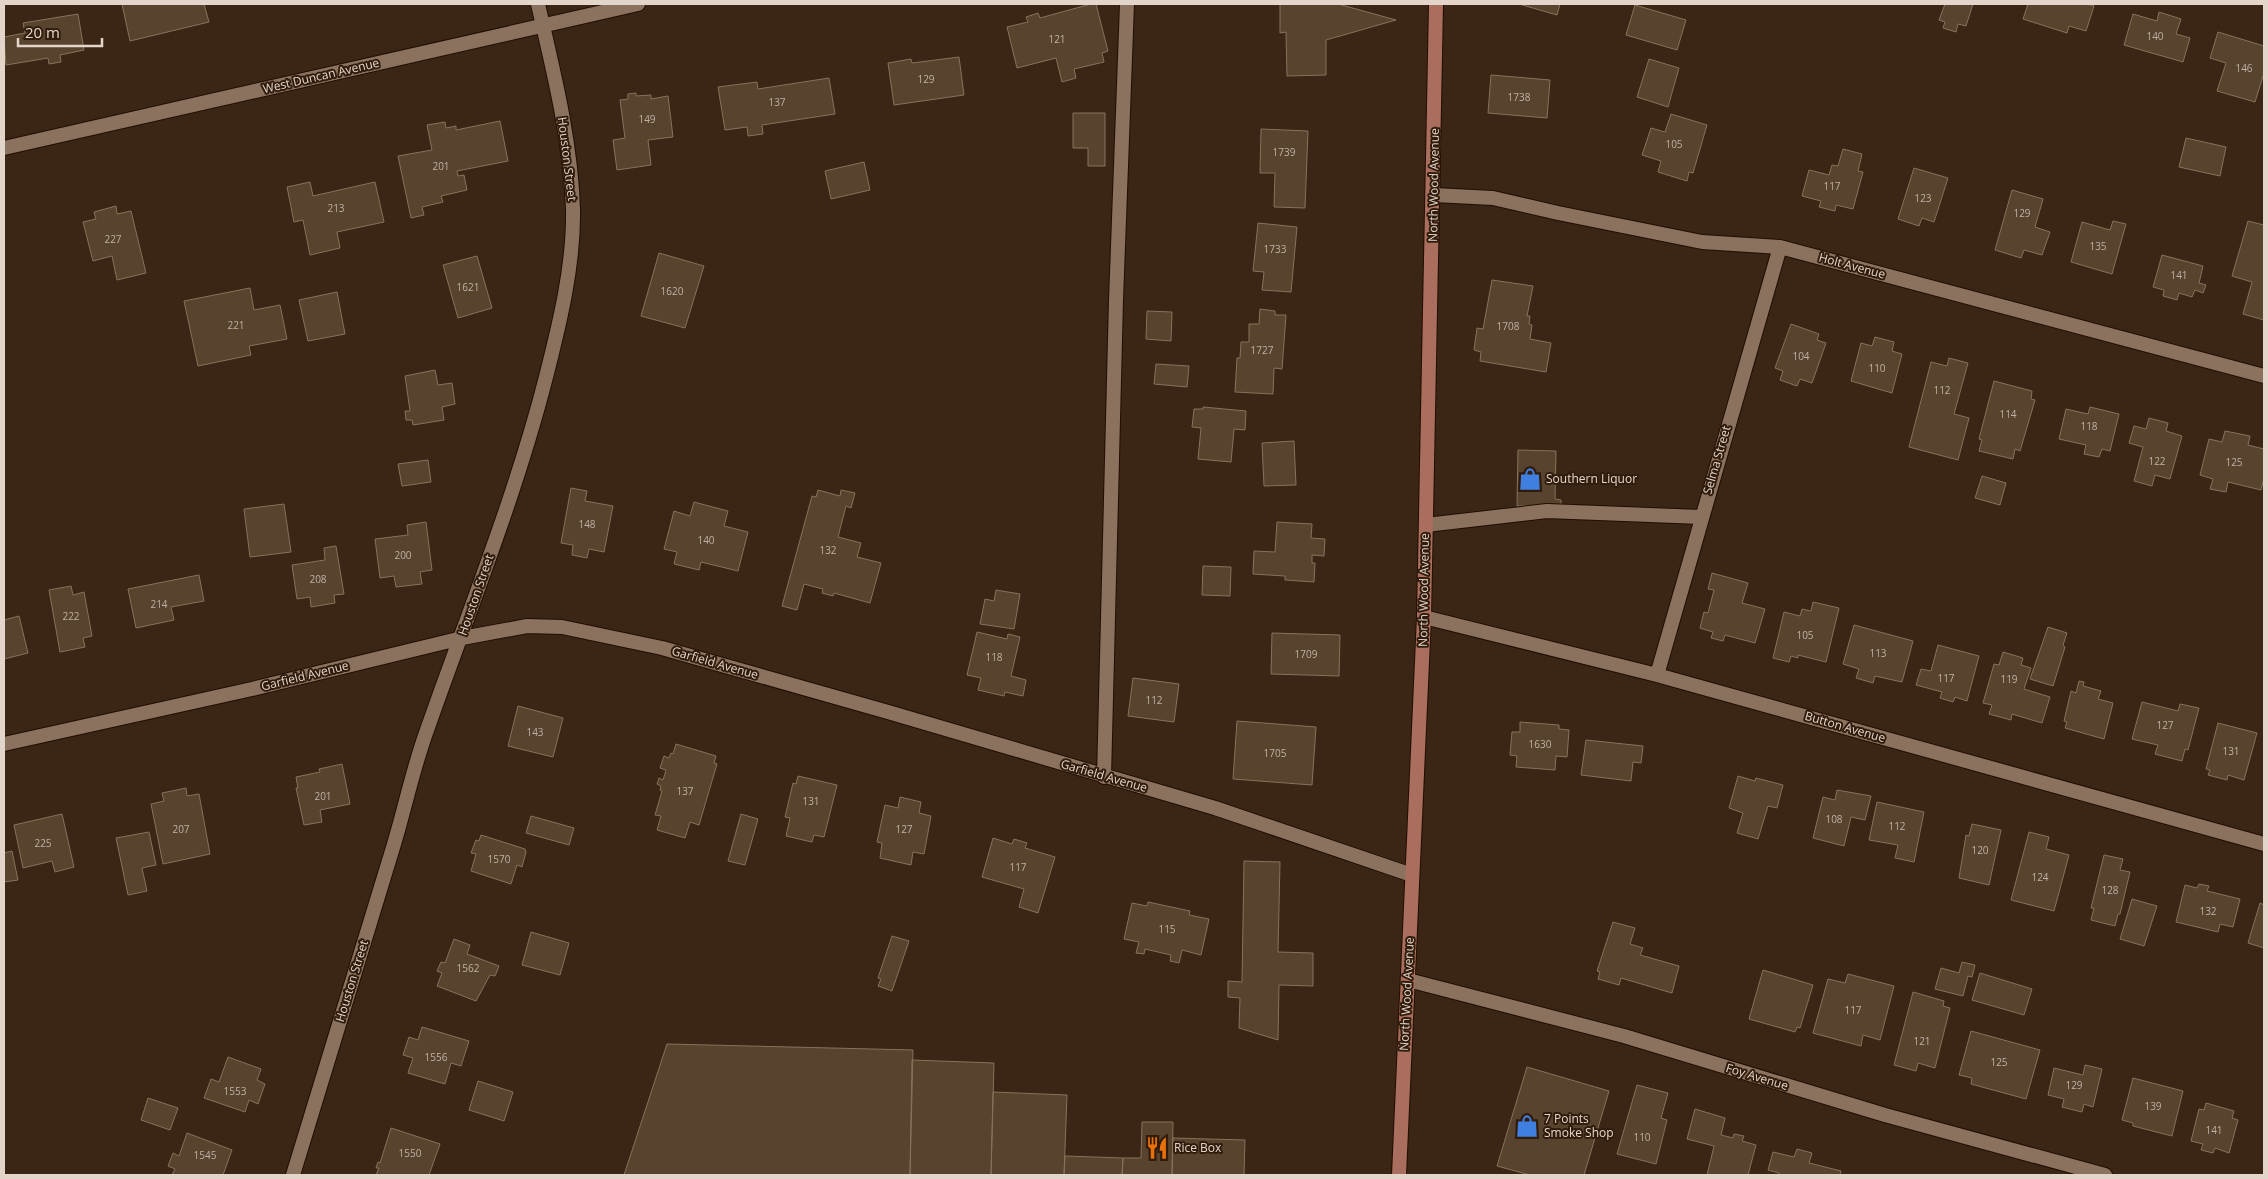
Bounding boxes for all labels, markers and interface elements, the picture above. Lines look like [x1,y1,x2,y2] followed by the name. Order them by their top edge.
[18,15,101,47] scale bar
[25,22,60,42] text: 20 m
[2146,29,2164,43] house number: 140
[1048,32,1066,46] house number: 121
[261,54,381,97] street label: West Duncan Avenue
[2235,61,2253,75] house number: 146
[917,72,935,86] house number: 129
[1508,90,1531,104] house number: 1738
[768,95,786,109] house number: 137
[638,112,656,126] house number: 149
[554,116,581,202] street label: Houston Street
[1424,128,1443,242] street label: North Wood Avenue
[1665,137,1683,151] house number: 105
[1273,145,1296,159] house number: 1739
[432,159,450,173] house number: 201
[1823,179,1841,193] house number: 117
[1914,191,1932,205] house number: 123
[327,201,345,215] house number: 213
[2013,206,2031,220] house number: 129
[104,232,122,246] house number: 227
[2089,239,2107,253] house number: 135
[1264,242,1287,256] house number: 1733
[1817,248,1888,283] street label: Holt Avenue
[2170,268,2188,282] house number: 141
[457,280,479,294] house number: 1621
[661,284,684,298] house number: 1620
[227,318,245,332] house number: 221
[1497,319,1520,333] house number: 1708
[1251,343,1274,357] house number: 1727
[1792,349,1810,363] house number: 104
[1868,361,1886,375] house number: 110
[1933,383,1951,397] house number: 112
[1999,407,2017,421] house number: 114
[2080,419,2098,433] house number: 118
[1699,424,1734,496] street label: Selma Street
[2148,454,2166,468] house number: 122
[2225,455,2243,469] house number: 125
[1517,466,1543,492] shop icon: Southern Liquor
[1546,470,1637,487] place label: Southern Liquor
[578,517,596,531] house number: 148
[697,533,715,547] house number: 140
[1414,533,1433,647] street label: North Wood Avenue
[819,543,837,557] house number: 132
[394,548,412,562] house number: 200
[454,552,497,638] street label: Houston Street
[309,572,327,586] house number: 208
[150,597,168,611] house number: 214
[62,609,80,623] house number: 222
[1796,628,1814,642] house number: 105
[670,642,761,683] street label: Garfield Avenue
[1869,646,1887,660] house number: 113
[1295,647,1318,661] house number: 1709
[985,650,1003,664] house number: 118
[259,656,351,695] street label: Garfield Avenue
[1937,671,1955,685] house number: 117
[2000,672,2018,686] house number: 119
[1145,693,1163,707] house number: 112
[1803,707,1888,746] street label: Button Avenue
[2156,718,2174,732] house number: 127
[526,725,544,739] house number: 143
[1529,737,1552,751] house number: 1630
[2222,744,2240,758] house number: 131
[1264,746,1287,760] house number: 1705
[1059,755,1150,796] street label: Garfield Avenue
[676,784,694,798] house number: 137
[314,789,332,803] house number: 201
[802,794,820,808] house number: 131
[1825,812,1843,826] house number: 108
[1888,819,1906,833] house number: 112
[172,822,190,836] house number: 207
[895,822,913,836] house number: 127
[34,836,52,850] house number: 225
[1971,843,1989,857] house number: 120
[488,852,511,866] house number: 1570
[1009,860,1027,874] house number: 117
[2031,870,2049,884] house number: 124
[2101,883,2119,897] house number: 128
[2199,904,2217,918] house number: 132
[1158,922,1176,936] house number: 115
[1395,937,1418,1051] street label: North Wood Avenue
[331,938,372,1024] street label: Houston Street
[457,961,480,975] house number: 1562
[1844,1003,1862,1017] house number: 117
[1913,1034,1931,1048] house number: 121
[425,1050,448,1064] house number: 1556
[1990,1055,2008,1069] house number: 125
[1724,1059,1791,1094] street label: Foy Avenue
[2065,1078,2083,1092] house number: 129
[224,1084,247,1098] house number: 1553
[2144,1099,2162,1113] house number: 139
[1544,1110,1614,1141] place label: 7 Points Smoke Shop
[1514,1113,1540,1139] shop icon: 7 Points Smoke Shop
[2205,1123,2223,1137] house number: 141
[1633,1130,1651,1144] house number: 110
[1144,1135,1170,1161] restaurant icon: Rice Box
[1174,1139,1222,1156] place label: Rice Box
[399,1146,422,1160] house number: 1550
[194,1148,217,1162] house number: 1545

